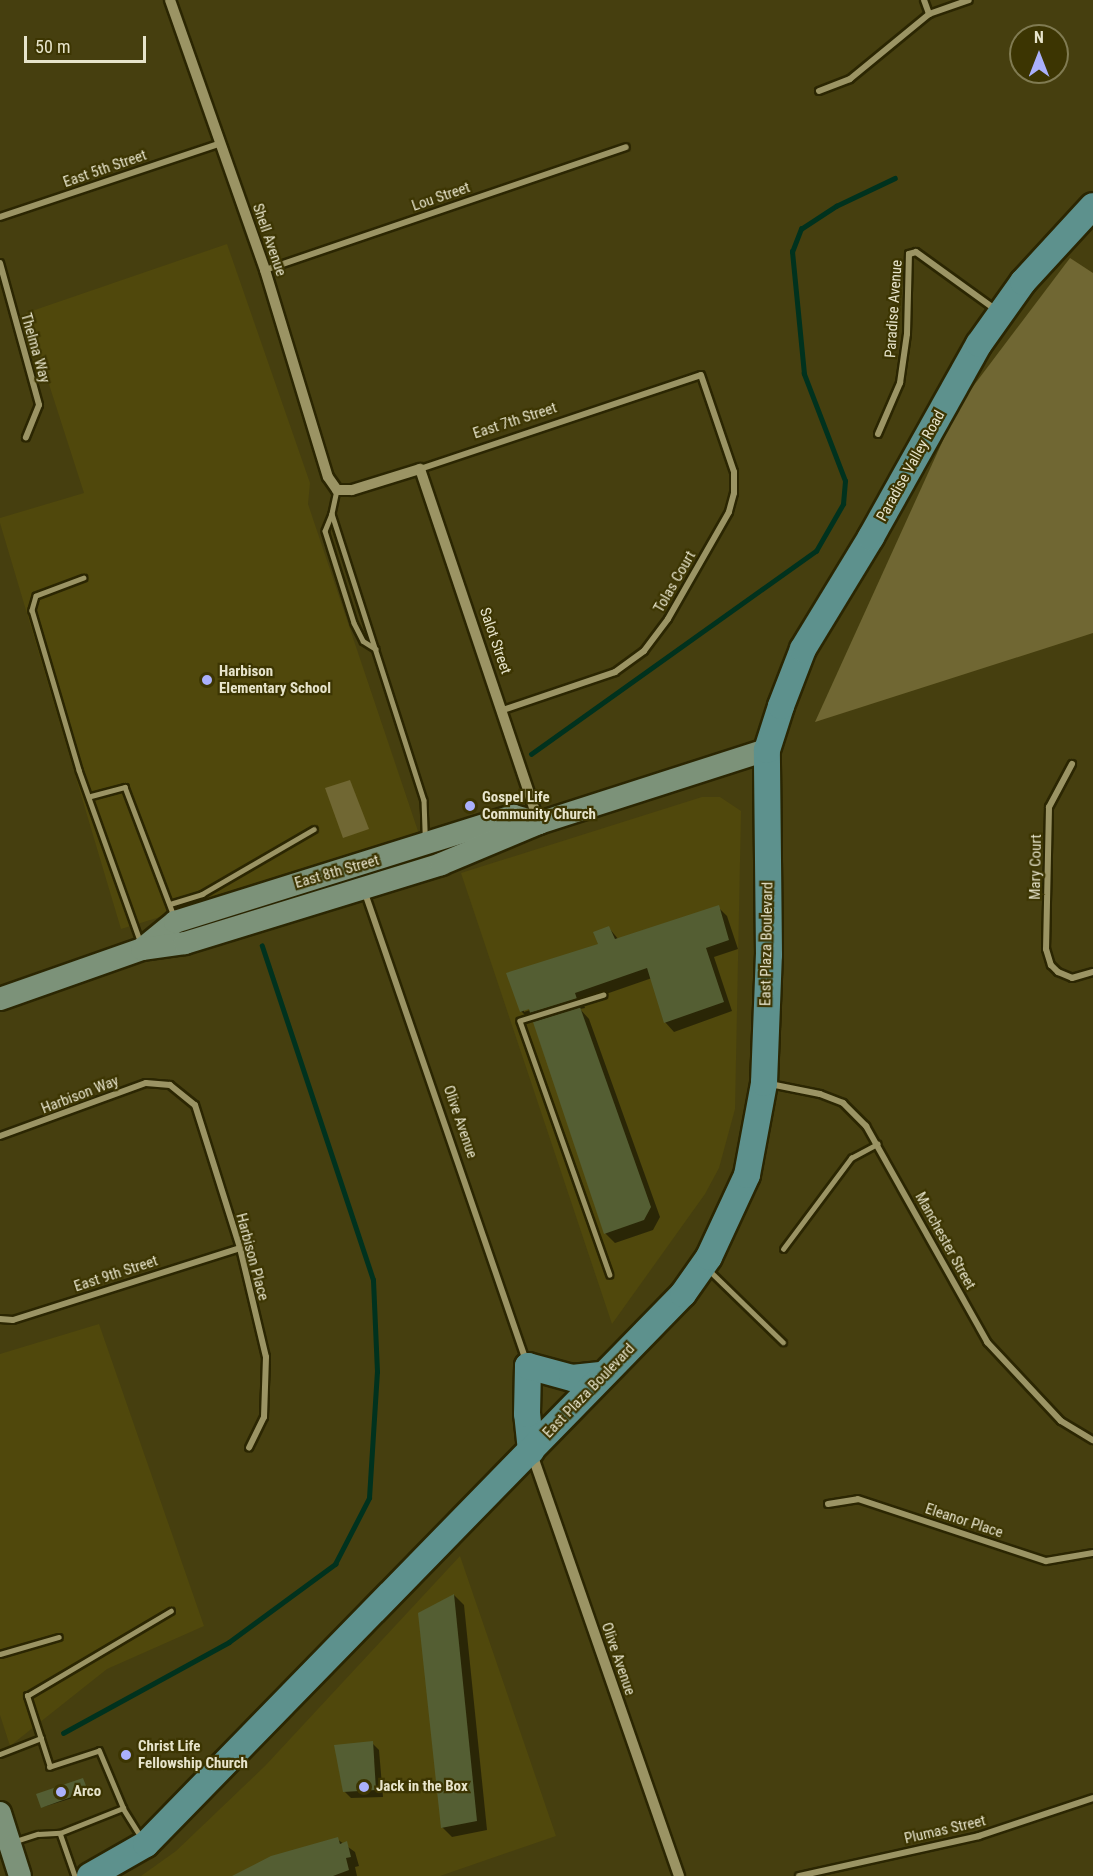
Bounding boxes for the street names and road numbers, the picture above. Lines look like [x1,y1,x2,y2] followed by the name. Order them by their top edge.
[61,146,149,192] street label: East 5th Street
[409,179,473,215] street label: Lou Street
[248,201,290,279] street label: Shell Avenue
[882,259,906,359] street label: Paradise Avenue
[16,311,54,385] street label: Thelma Way
[471,399,559,443] street label: East 7th Street
[873,407,949,525] street label: Paradise Valley Road
[650,548,700,616] street label: Tolas Court
[475,605,515,677] street label: Salot Street
[1026,834,1046,900] street label: Mary Court
[293,851,381,893] street label: East 8th Street
[757,882,777,1006] street label: East Plaza Boulevard
[39,1072,121,1118] street label: Harbison Way
[439,1083,481,1161] street label: Olive Avenue
[911,1189,979,1293] street label: Manchester Street
[232,1211,272,1303] street label: Harbison Place
[72,1252,160,1296] street label: East 9th Street
[539,1340,639,1442] street label: East Plaza Boulevard
[923,1500,1005,1542] street label: Eleanor Place
[597,1620,639,1698] street label: Olive Avenue
[903,1812,987,1848] street label: Plumas Street

